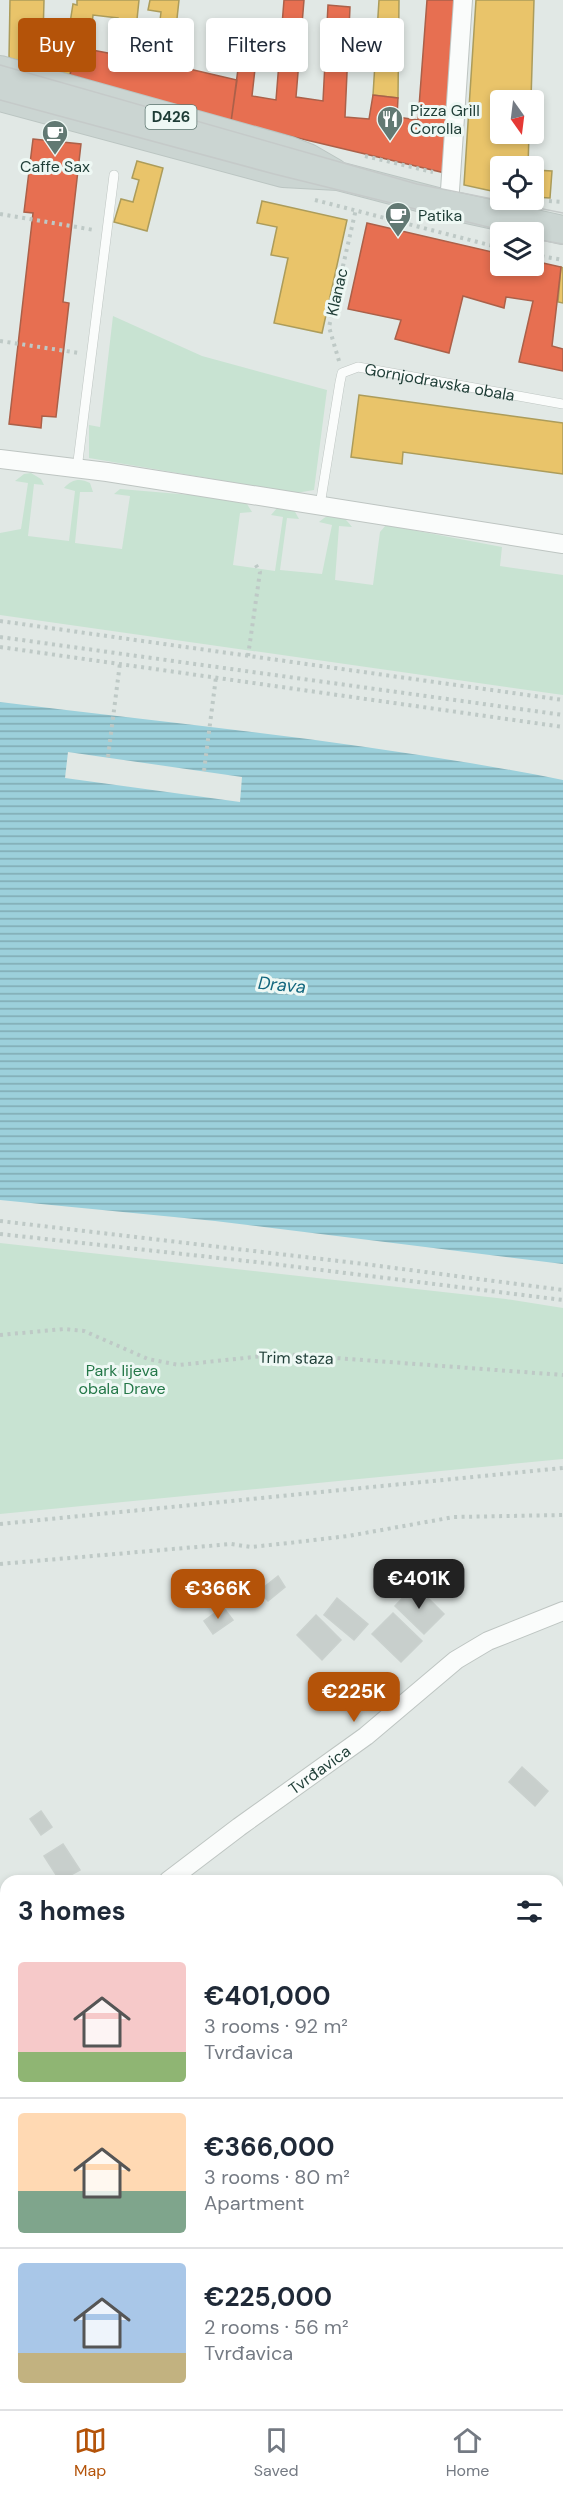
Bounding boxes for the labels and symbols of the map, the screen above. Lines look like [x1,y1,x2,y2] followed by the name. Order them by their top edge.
[490,90,544,144] north arrow
[410,100,480,139] place label: Pizza Grill Corolla
[375,104,405,142] restaurant icon: Pizza Grill Corolla
[146,105,196,129] road number: D426
[40,118,70,156] cafe icon: Caffe Sax
[20,156,90,177] place label: Caffe Sax
[383,200,413,238] cafe icon: Patika
[418,205,462,226] place label: Patika
[321,266,353,318] street label: Klanac
[363,358,516,406] street label: Gornjodravska obala
[257,971,307,999] water label: Drava
[258,1347,334,1369] street label: Trim staza
[78,1360,166,1399] park label: Park lijeva obala Drave
[377,1559,461,1610] pin: €401K
[176,1569,260,1620] pin: €366K
[312,1672,396,1723] pin: €225K
[284,1740,354,1799] street label: Tvrđavica

